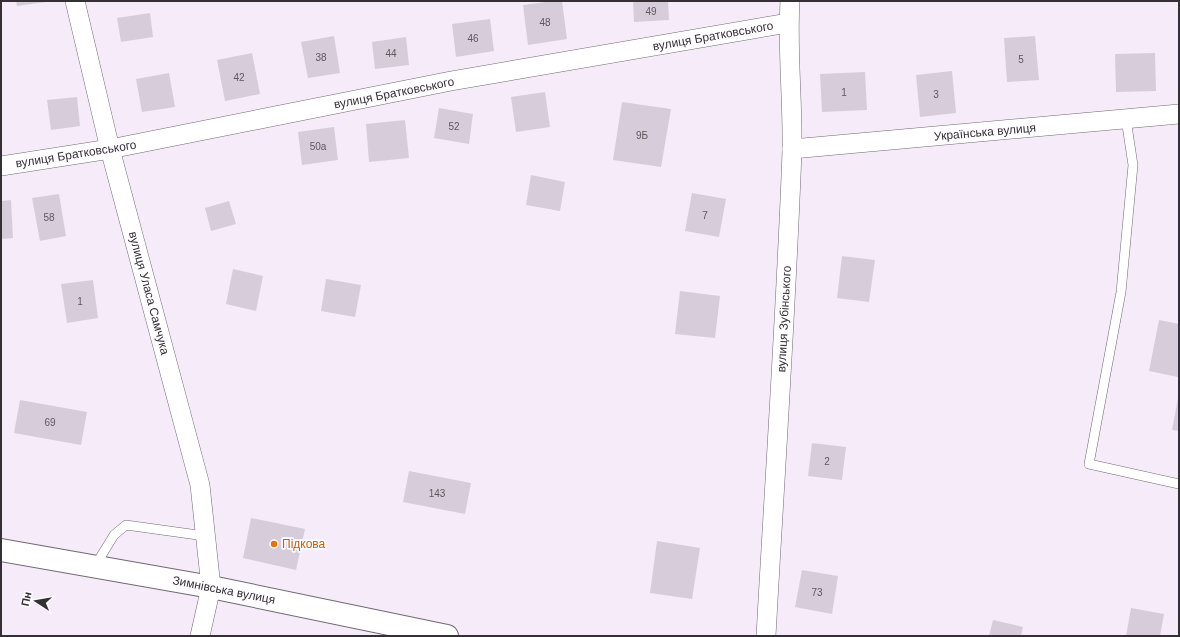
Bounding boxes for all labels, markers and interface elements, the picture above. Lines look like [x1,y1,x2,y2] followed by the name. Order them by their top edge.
[645,6,657,17] house number: 49
[539,17,551,28] house number: 48
[652,18,775,53] street label: вулиця Братковського
[467,33,479,44] house number: 46
[385,48,397,59] house number: 44
[315,52,327,63] house number: 38
[1018,54,1024,65] house number: 5
[233,72,245,83] house number: 42
[333,74,456,112] street label: вулиця Братковського
[841,87,847,98] house number: 1
[933,89,939,100] house number: 3
[448,121,460,132] house number: 52
[933,121,1037,143] street label: Українська вулиця
[636,130,648,141] house number: 9Б
[15,137,138,170] street label: вулиця Братковського
[310,141,327,152] house number: 50а
[702,210,708,221] house number: 7
[43,212,55,223] house number: 58
[126,230,172,356] street label: вулиця Уласа Самчука
[774,265,794,373] street label: вулиця Зубінського
[77,296,83,307] house number: 1
[44,417,56,428] house number: 69
[824,456,830,467] house number: 2
[429,488,446,499] house number: 143
[282,537,326,551] place label: Підкова
[269,539,279,549] marker: Підкова
[171,573,277,607] street label: Зимнівська вулиця
[16,581,56,621] north arrow
[811,587,823,598] house number: 73
[19,591,34,607] text: Пн

